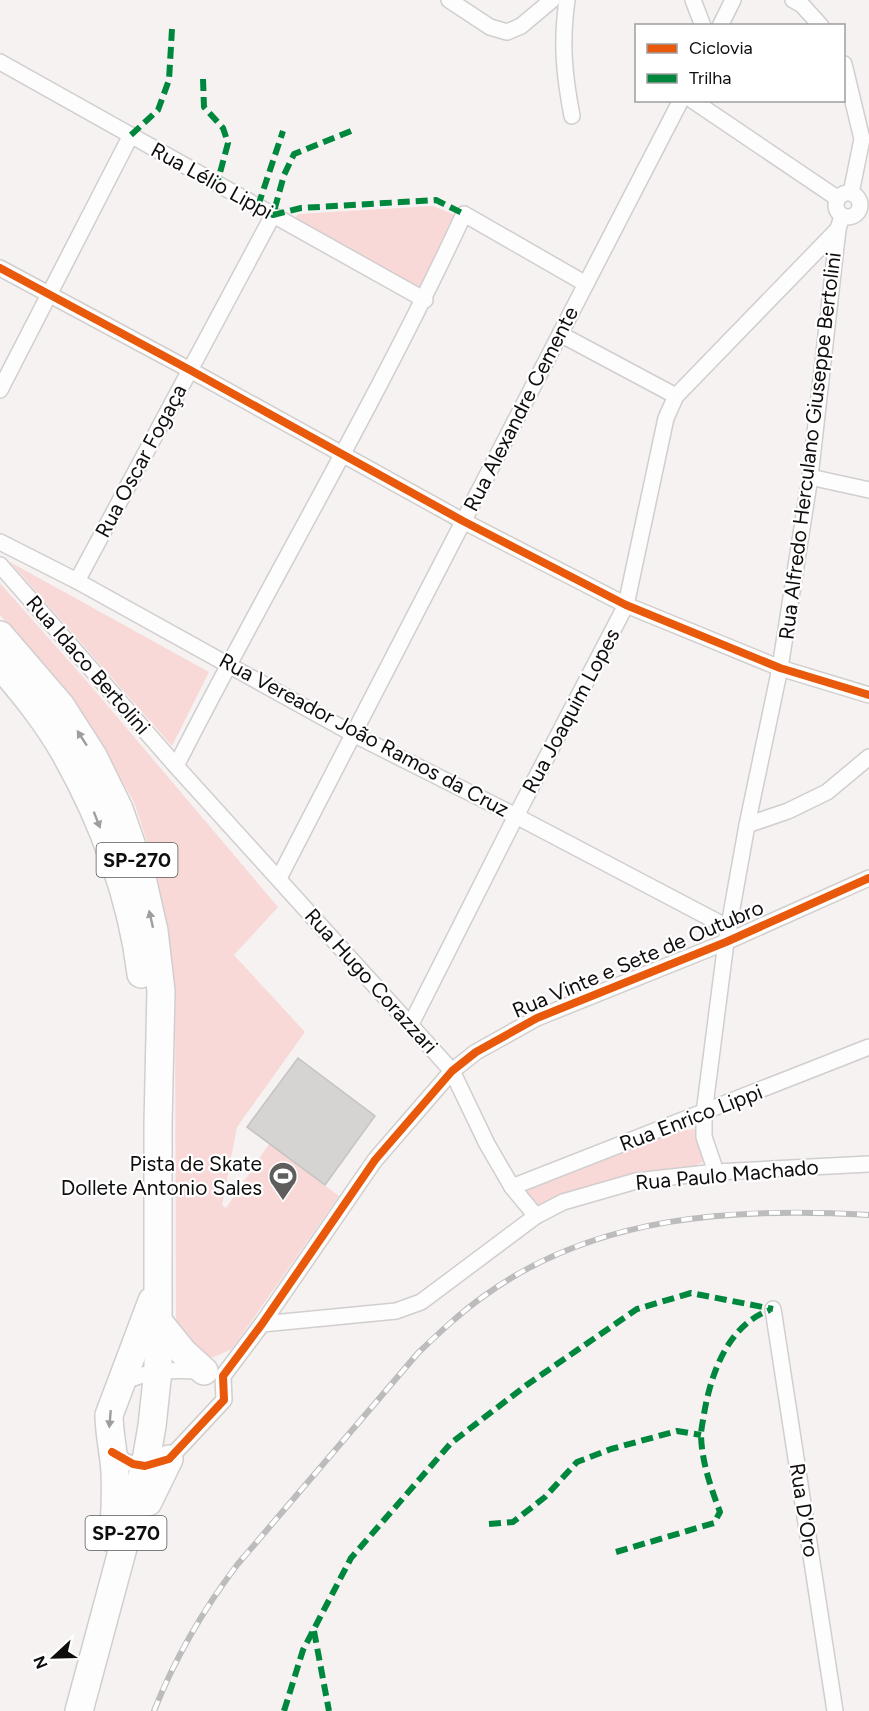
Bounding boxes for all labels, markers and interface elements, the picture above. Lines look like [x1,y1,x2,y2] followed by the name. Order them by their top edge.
[635,24,845,102] legend
[689,37,753,59] text: Ciclovia
[689,67,732,89] text: Trilha
[147,137,278,224] street label: Rua Lélio Lippi
[773,251,846,641] street label: Rua Alfredo Herculano Giuseppe Bertolini
[458,302,583,515] street label: Rua Alexandre Cemente
[90,380,191,542] street label: Rua Oscar Fogaça
[21,590,155,739] street label: Rua Idaco Bertolini
[517,624,625,797] street label: Rua Joaquim Lopes
[215,647,513,822] street label: Rua Vereador João Ramos da Cruz
[76,731,88,747] one-way arrow
[93,811,103,829] one-way arrow
[96,843,178,877] road number: SP-270
[509,894,767,1023] street label: Rua Vinte e Sete de Outubro
[300,903,443,1058] street label: Rua Hugo Corazzari
[146,909,155,928] one-way arrow
[616,1079,766,1156] street label: Rua Enrico Lippi
[61,1151,262,1200] place label: Pista de Skate Dollete Antonio Sales
[634,1154,820,1195] street label: Rua Paulo Machado
[267,1160,299,1202] sports icon: Pista de Skate Dollete Antonio Sales
[105,1410,115,1429] one-way arrow
[785,1461,824,1559] street label: Rua D'Oro
[86,1516,166,1550] road number: SP-270
[24,1627,84,1687] north arrow
[29,1653,52,1672] text: N

